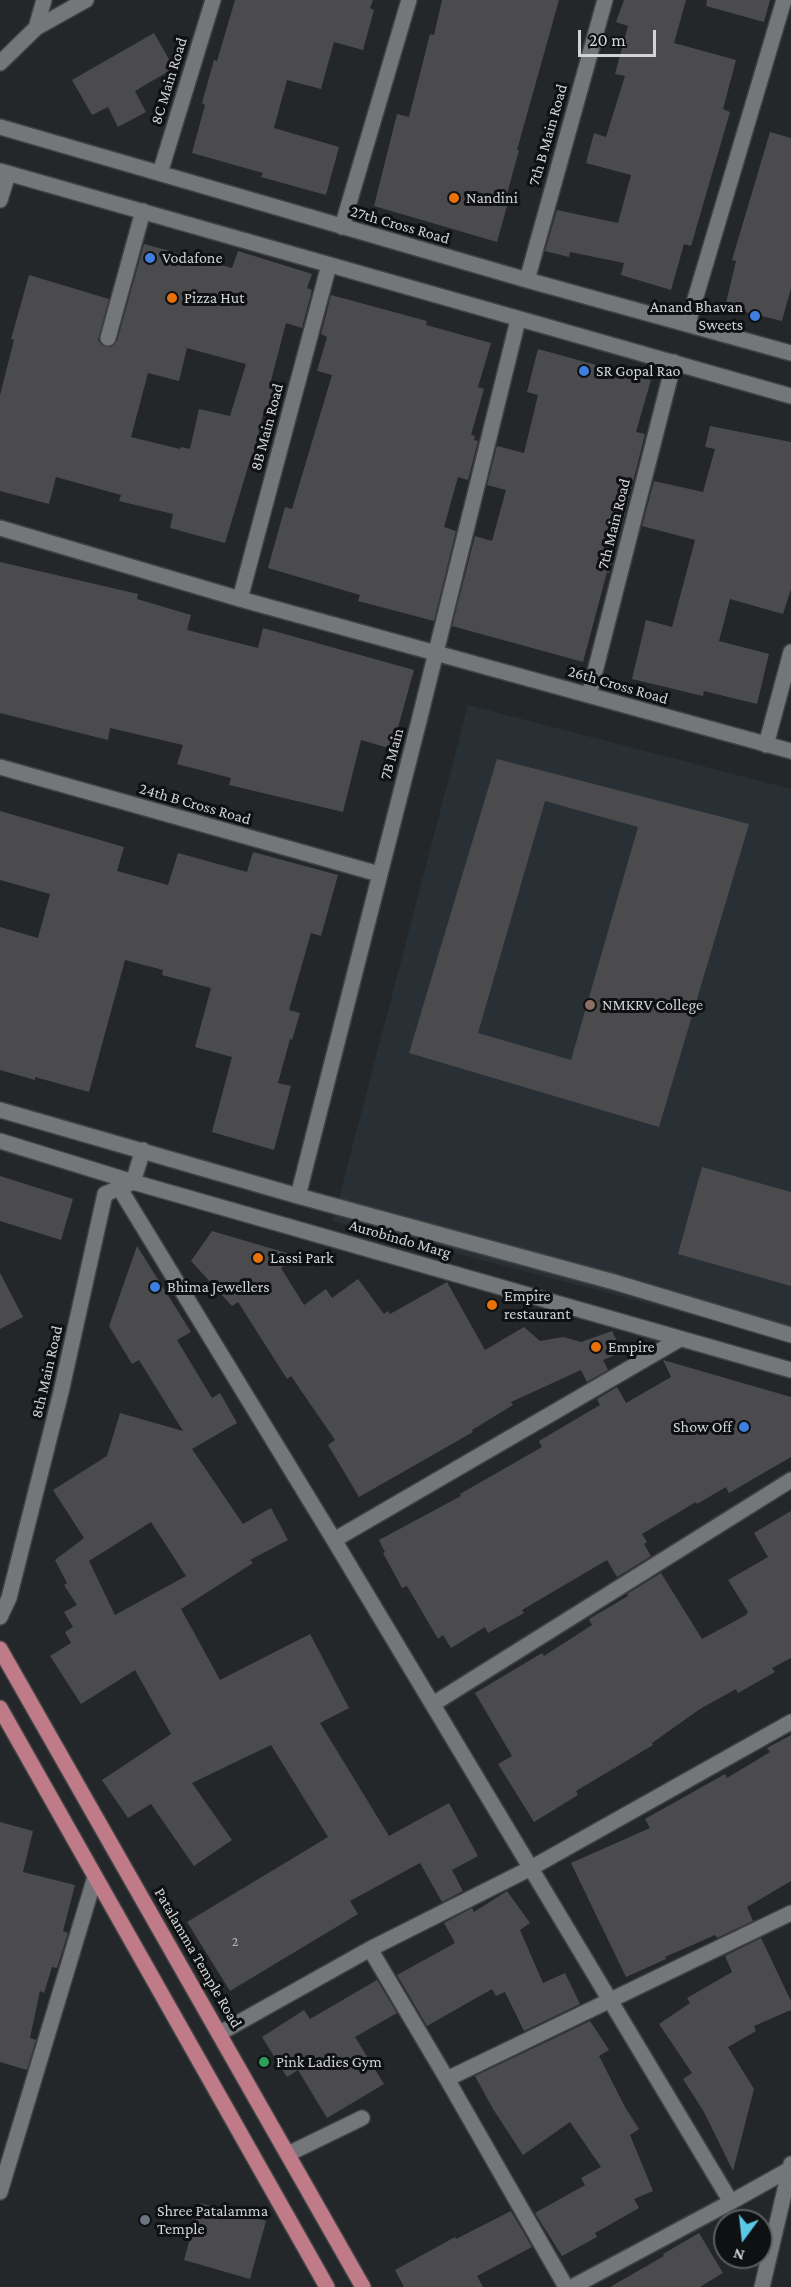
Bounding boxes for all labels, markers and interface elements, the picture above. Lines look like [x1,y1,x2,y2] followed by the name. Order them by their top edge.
[581,18,659,56] scale bar
[589,30,626,50] text: 20 m
[147,35,191,127] street label: 8C Main Road
[524,82,572,188] street label: 7th B Main Road
[466,188,518,208] place label: Nandini
[447,191,461,205] marker: Nandini
[348,202,452,248] street label: 27th Cross Road
[162,248,222,268] place label: Vodafone
[143,251,157,265] marker: Vodafone
[184,288,244,308] place label: Pizza Hut
[165,291,179,305] marker: Pizza Hut
[650,297,743,335] place label: Anand Bhavan Sweets
[748,309,762,323] marker: Anand Bhavan Sweets
[596,361,680,381] place label: SR Gopal Rao
[577,364,591,378] marker: SR Gopal Rao
[246,381,288,473] street label: 8B Main Road
[593,477,635,571] street label: 7th Main Road
[566,662,670,708] street label: 26th Cross Road
[376,726,408,782] street label: 7B Main
[137,779,253,829] street label: 24th B Cross Road
[602,995,703,1015] place label: NMKRV College
[583,998,597,1012] marker: NMKRV College
[347,1215,453,1263] street label: Aurobindo Marg
[270,1248,334,1268] place label: Lassi Park
[251,1251,265,1265] marker: Lassi Park
[167,1277,269,1297] place label: Bhima Jewellers
[148,1280,162,1294] marker: Bhima Jewellers
[504,1286,570,1324] place label: Empire restaurant
[485,1298,499,1312] marker: Empire restaurant
[27,1324,67,1420] street label: 8th Main Road
[608,1337,654,1357] place label: Empire
[589,1340,603,1354] marker: Empire
[673,1417,732,1437] place label: Show Off
[737,1420,751,1434] marker: Show Off
[150,1885,246,2031] street label: Patalamma Temple Road
[232,1934,238,1950] house number: 2
[276,2052,382,2072] place label: Pink Ladies Gym
[257,2055,271,2069] marker: Pink Ladies Gym
[157,2201,268,2239] place label: Shree Patalamma Temple
[713,2209,773,2269] north arrow
[138,2213,152,2227] marker: Shree Patalamma Temple
[731,2245,746,2265] text: N

